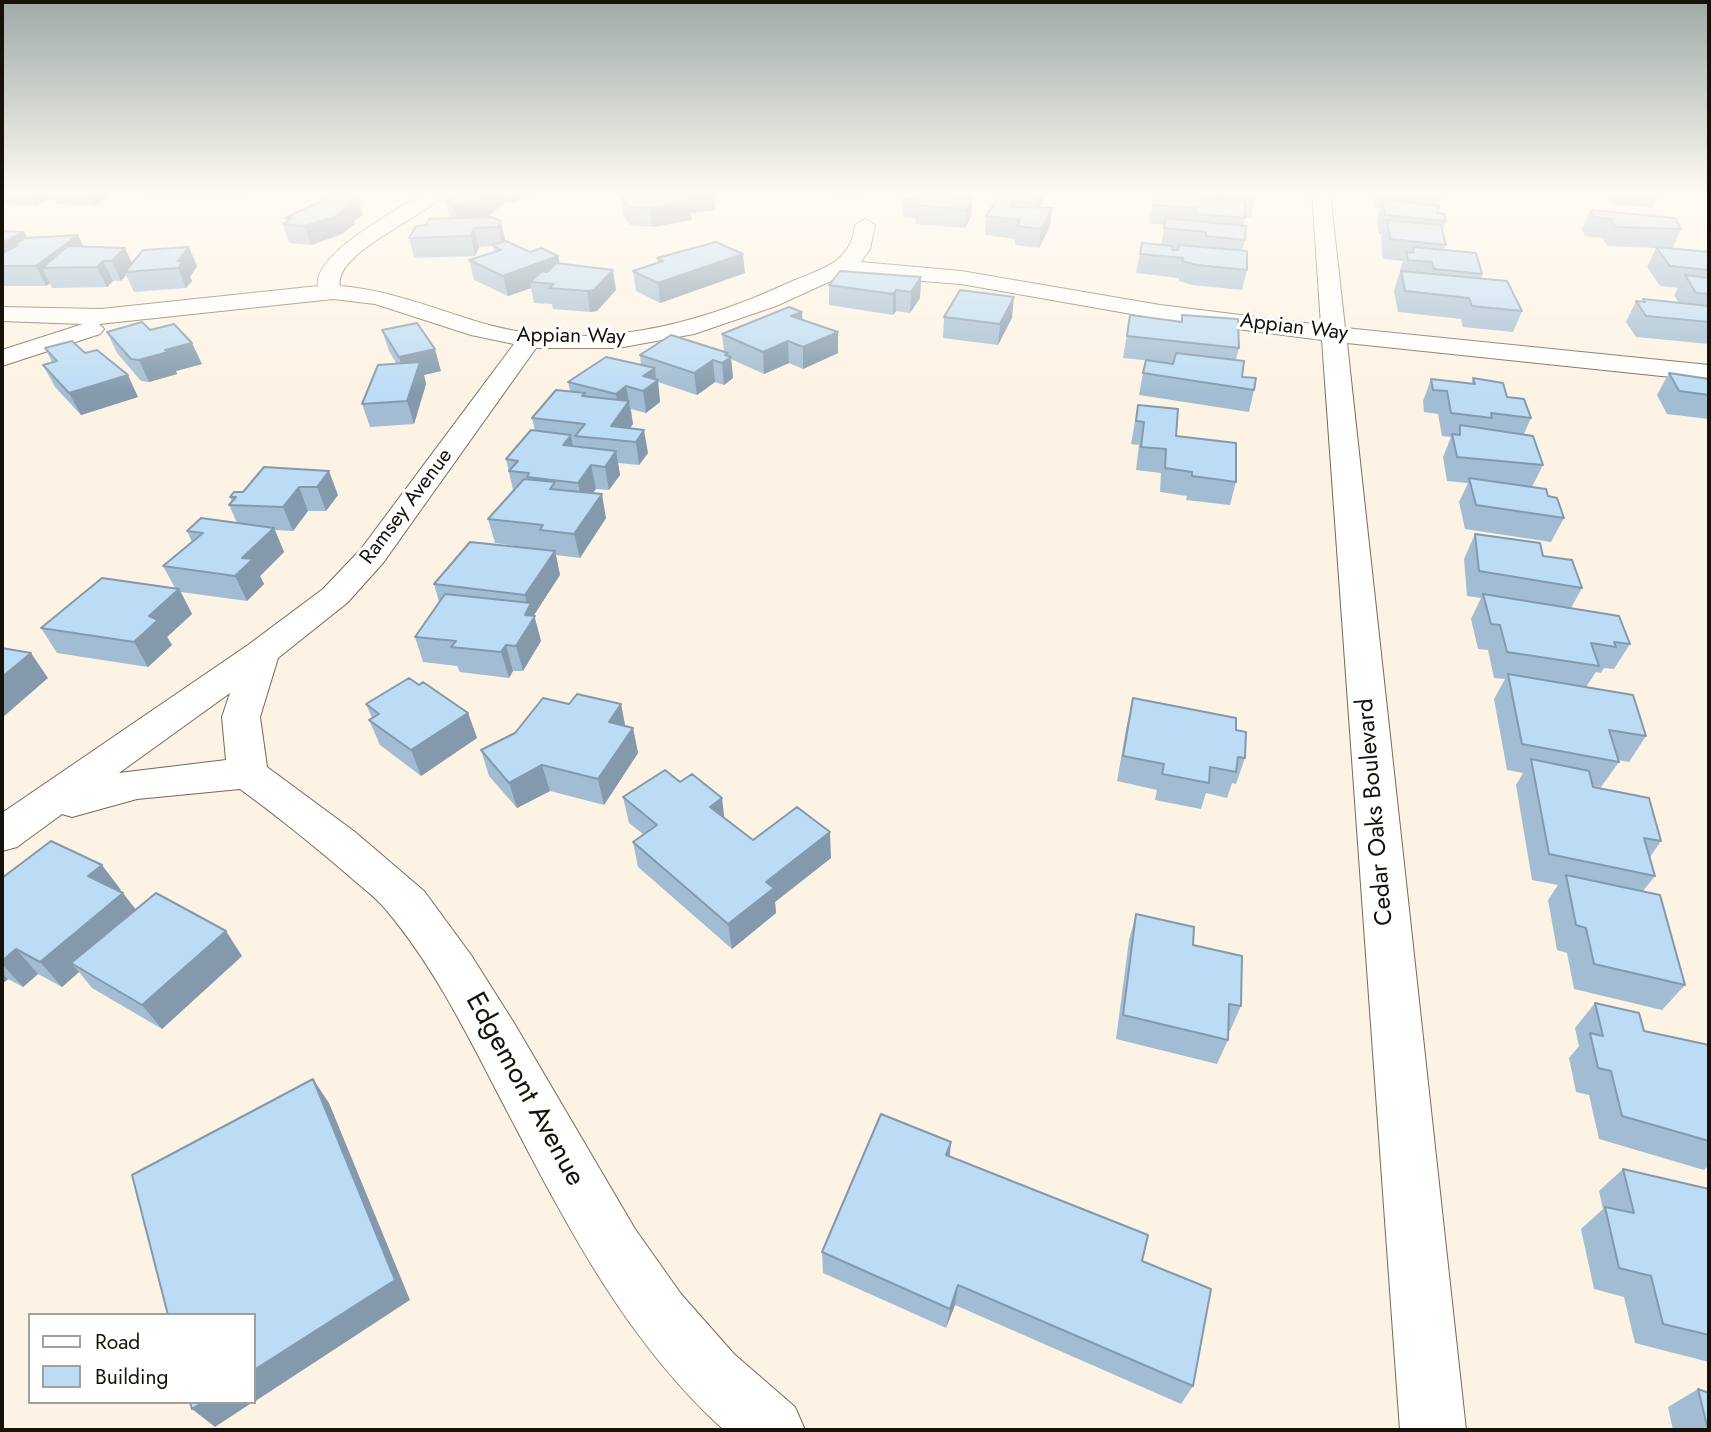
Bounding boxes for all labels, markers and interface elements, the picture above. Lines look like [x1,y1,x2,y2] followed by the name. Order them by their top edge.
[1239,309,1349,347] street label: Appian Way
[516,323,626,351] street label: Appian Way
[355,444,459,570] street label: Ramsey Avenue
[1352,697,1400,927] street label: Cedar Oaks Boulevard
[457,987,591,1193] street label: Edgemont Avenue
[28,1313,256,1404] legend
[95,1327,140,1357] text: Road
[95,1362,168,1392] text: Building

